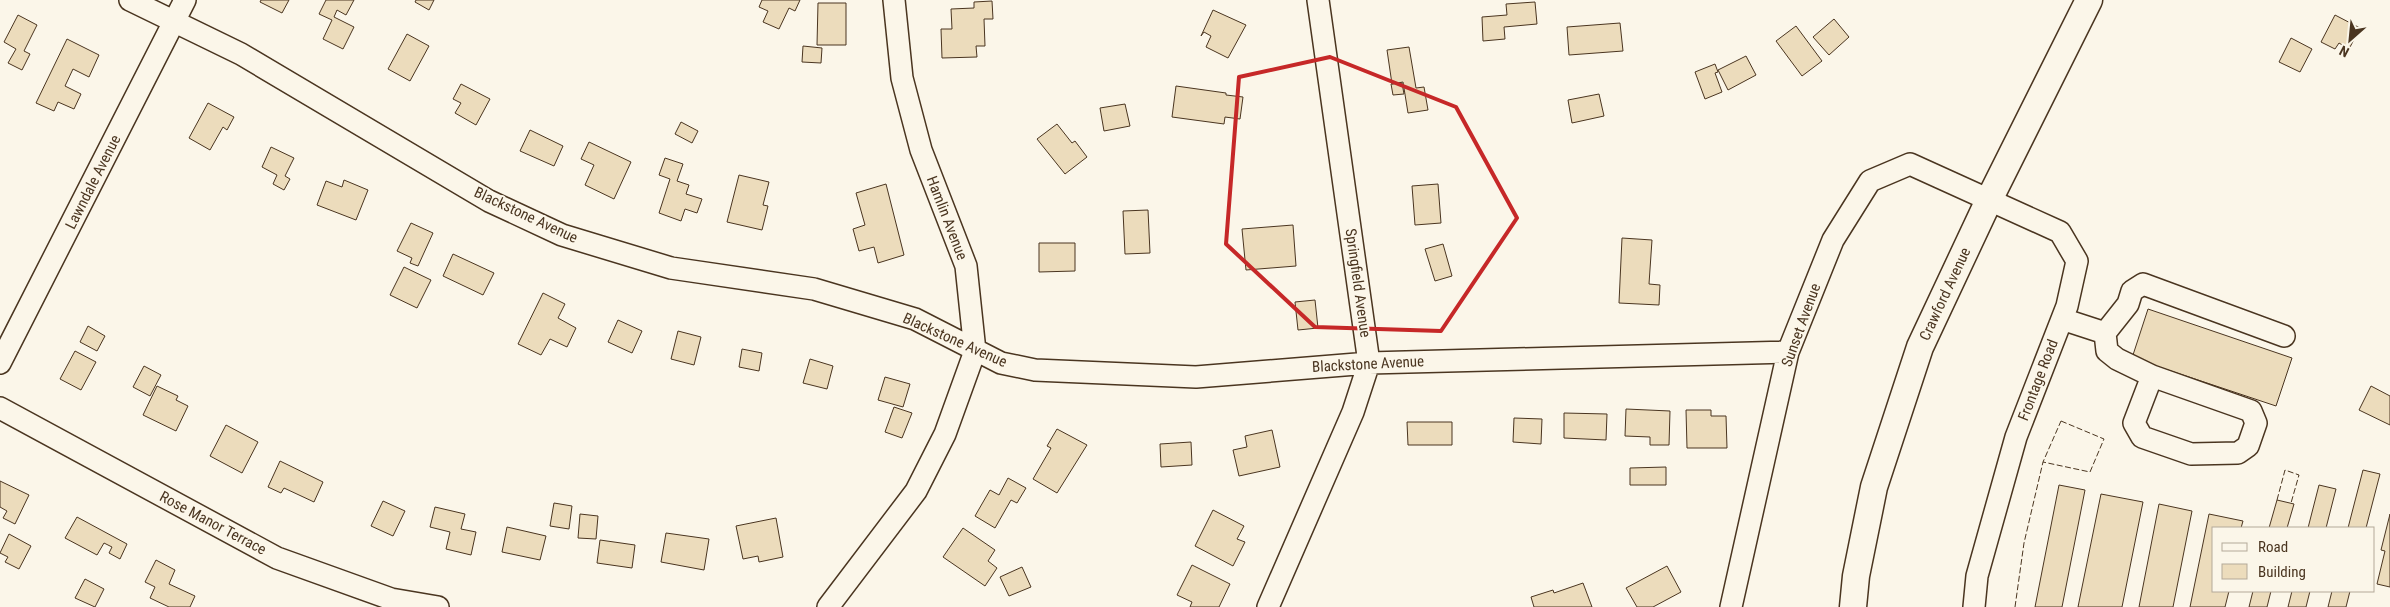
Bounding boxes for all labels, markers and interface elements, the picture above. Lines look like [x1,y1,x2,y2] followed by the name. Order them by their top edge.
[2325,15,2375,65] north arrow
[2337,43,2352,61] text: N
[62,132,124,232] street label: Lawndale Avenue
[923,173,971,263] street label: Hamlin Avenue
[471,183,581,247] street label: Blackstone Avenue
[1341,227,1375,339] street label: Springfield Avenue
[1916,245,1974,343] street label: Crawford Avenue
[1778,281,1824,369] street label: Sunset Avenue
[900,309,1010,371] street label: Blackstone Avenue
[2014,337,2062,423] street label: Frontage Road
[1312,352,1424,376] street label: Blackstone Avenue
[157,487,269,559] street label: Rose Manor Terrace
[2212,527,2375,592] legend
[2258,538,2288,556] text: Road
[2258,563,2306,581] text: Building

